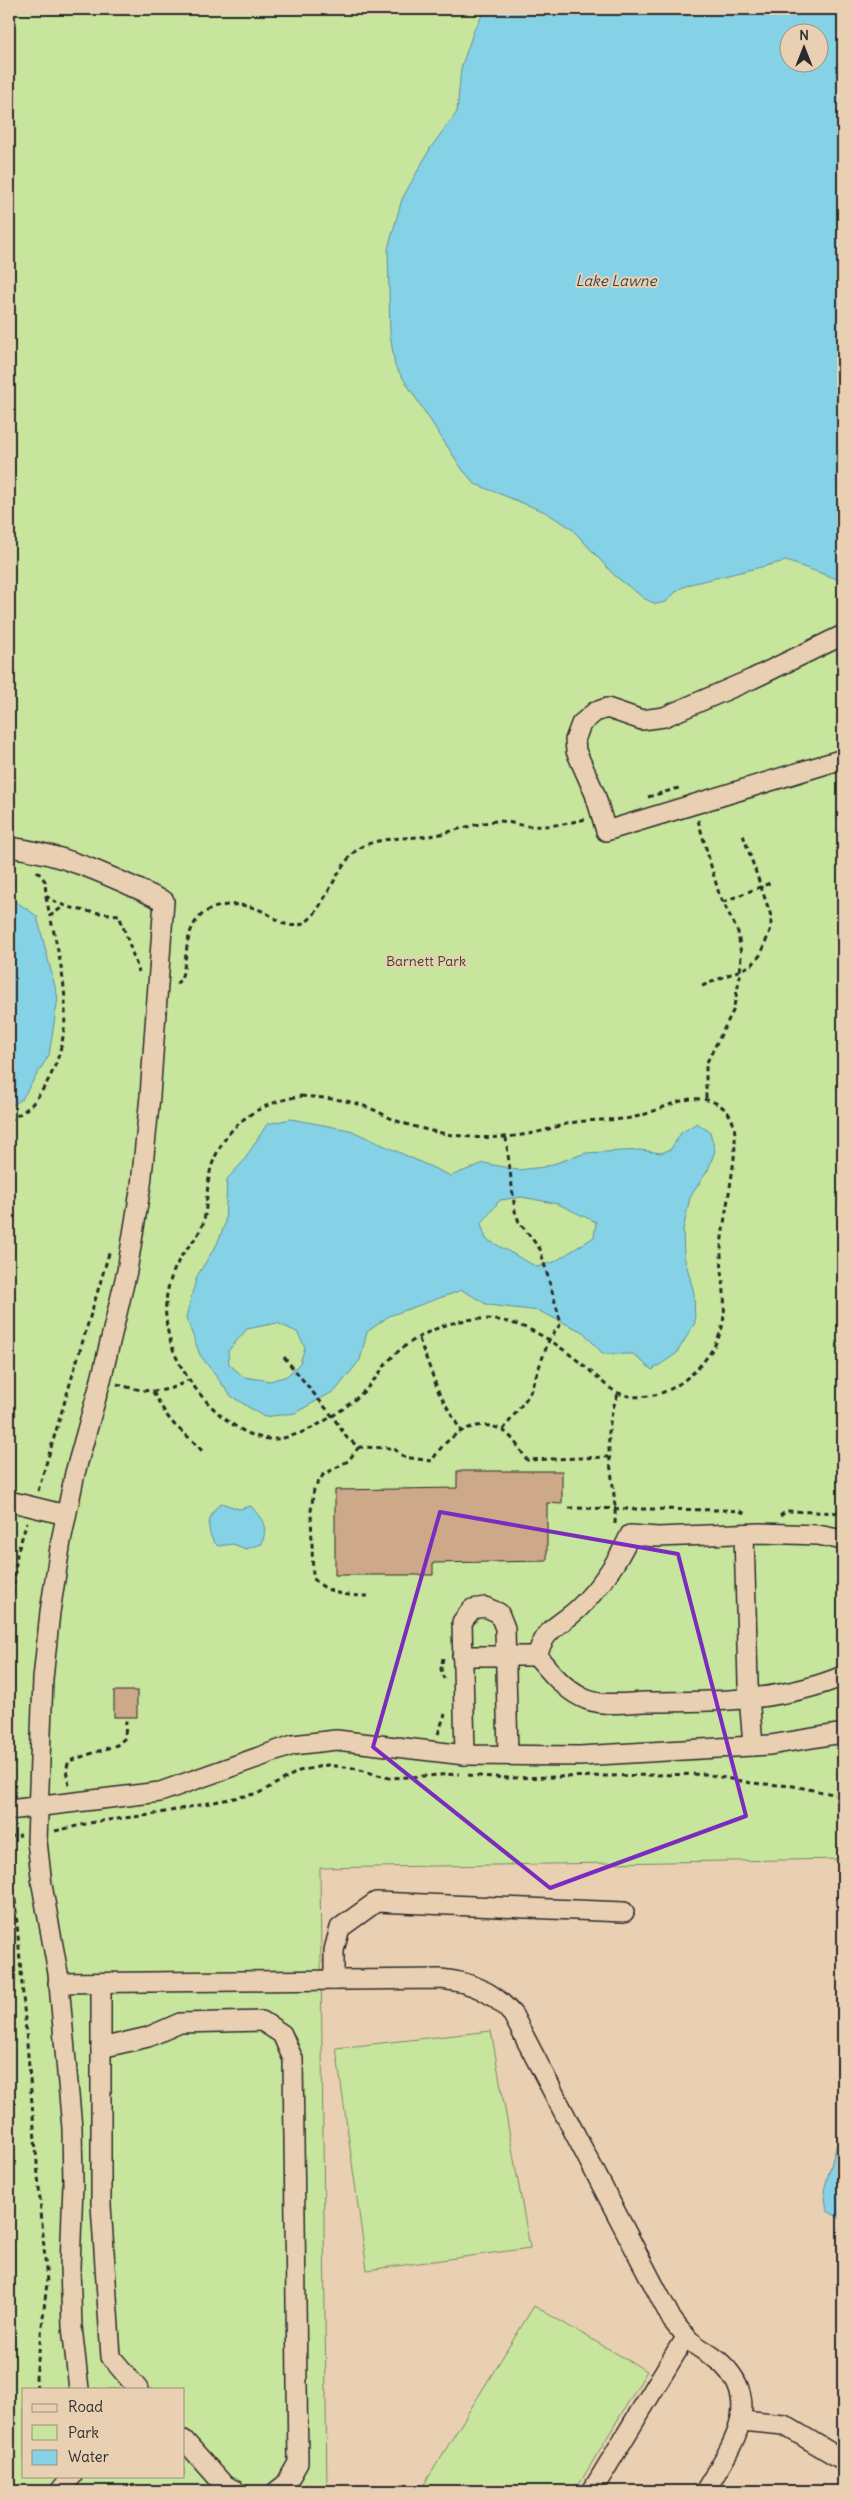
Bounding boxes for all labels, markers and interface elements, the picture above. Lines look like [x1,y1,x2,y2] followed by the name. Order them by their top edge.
[780,22,830,72] north arrow
[799,26,809,44] text: N
[576,271,657,290] water label: Lake Lawne
[386,952,466,970] park label: Barnett Park
[22,2388,185,2478] legend
[68,2397,103,2416] text: Road
[68,2423,99,2442] text: Park
[68,2447,109,2466] text: Water

